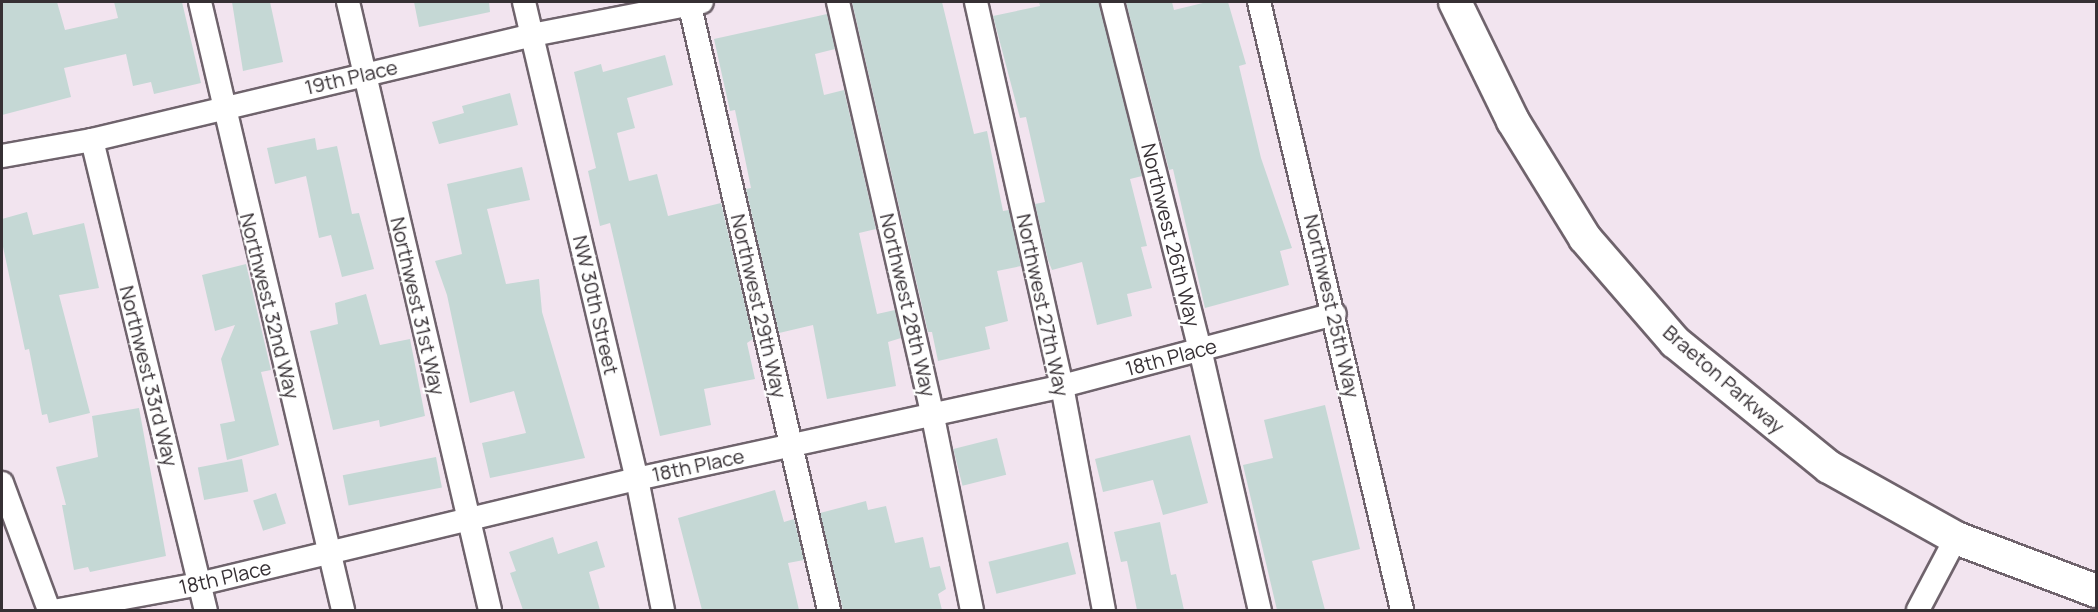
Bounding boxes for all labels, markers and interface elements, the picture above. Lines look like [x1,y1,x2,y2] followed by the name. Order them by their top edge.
[302,55,400,99] street label: 19th Place
[1137,141,1205,329] street label: Northwest 26th Way
[235,211,305,401] street label: Northwest 32nd Way
[875,211,941,399] street label: Northwest 28th Way
[726,212,792,400] street label: Northwest 29th Way
[1012,212,1074,398] street label: Northwest 27th Way
[1299,212,1365,400] street label: Northwest 25th Way
[386,215,450,397] street label: Northwest 31st Way
[568,233,624,377] street label: NW 30th Street
[115,283,183,469] street label: Northwest 33rd Way
[1658,320,1790,438] street label: Braeton Parkway
[1123,333,1219,381] street label: 18th Place
[650,444,746,486] street label: 18th Place
[177,555,273,599] street label: 18th Place

